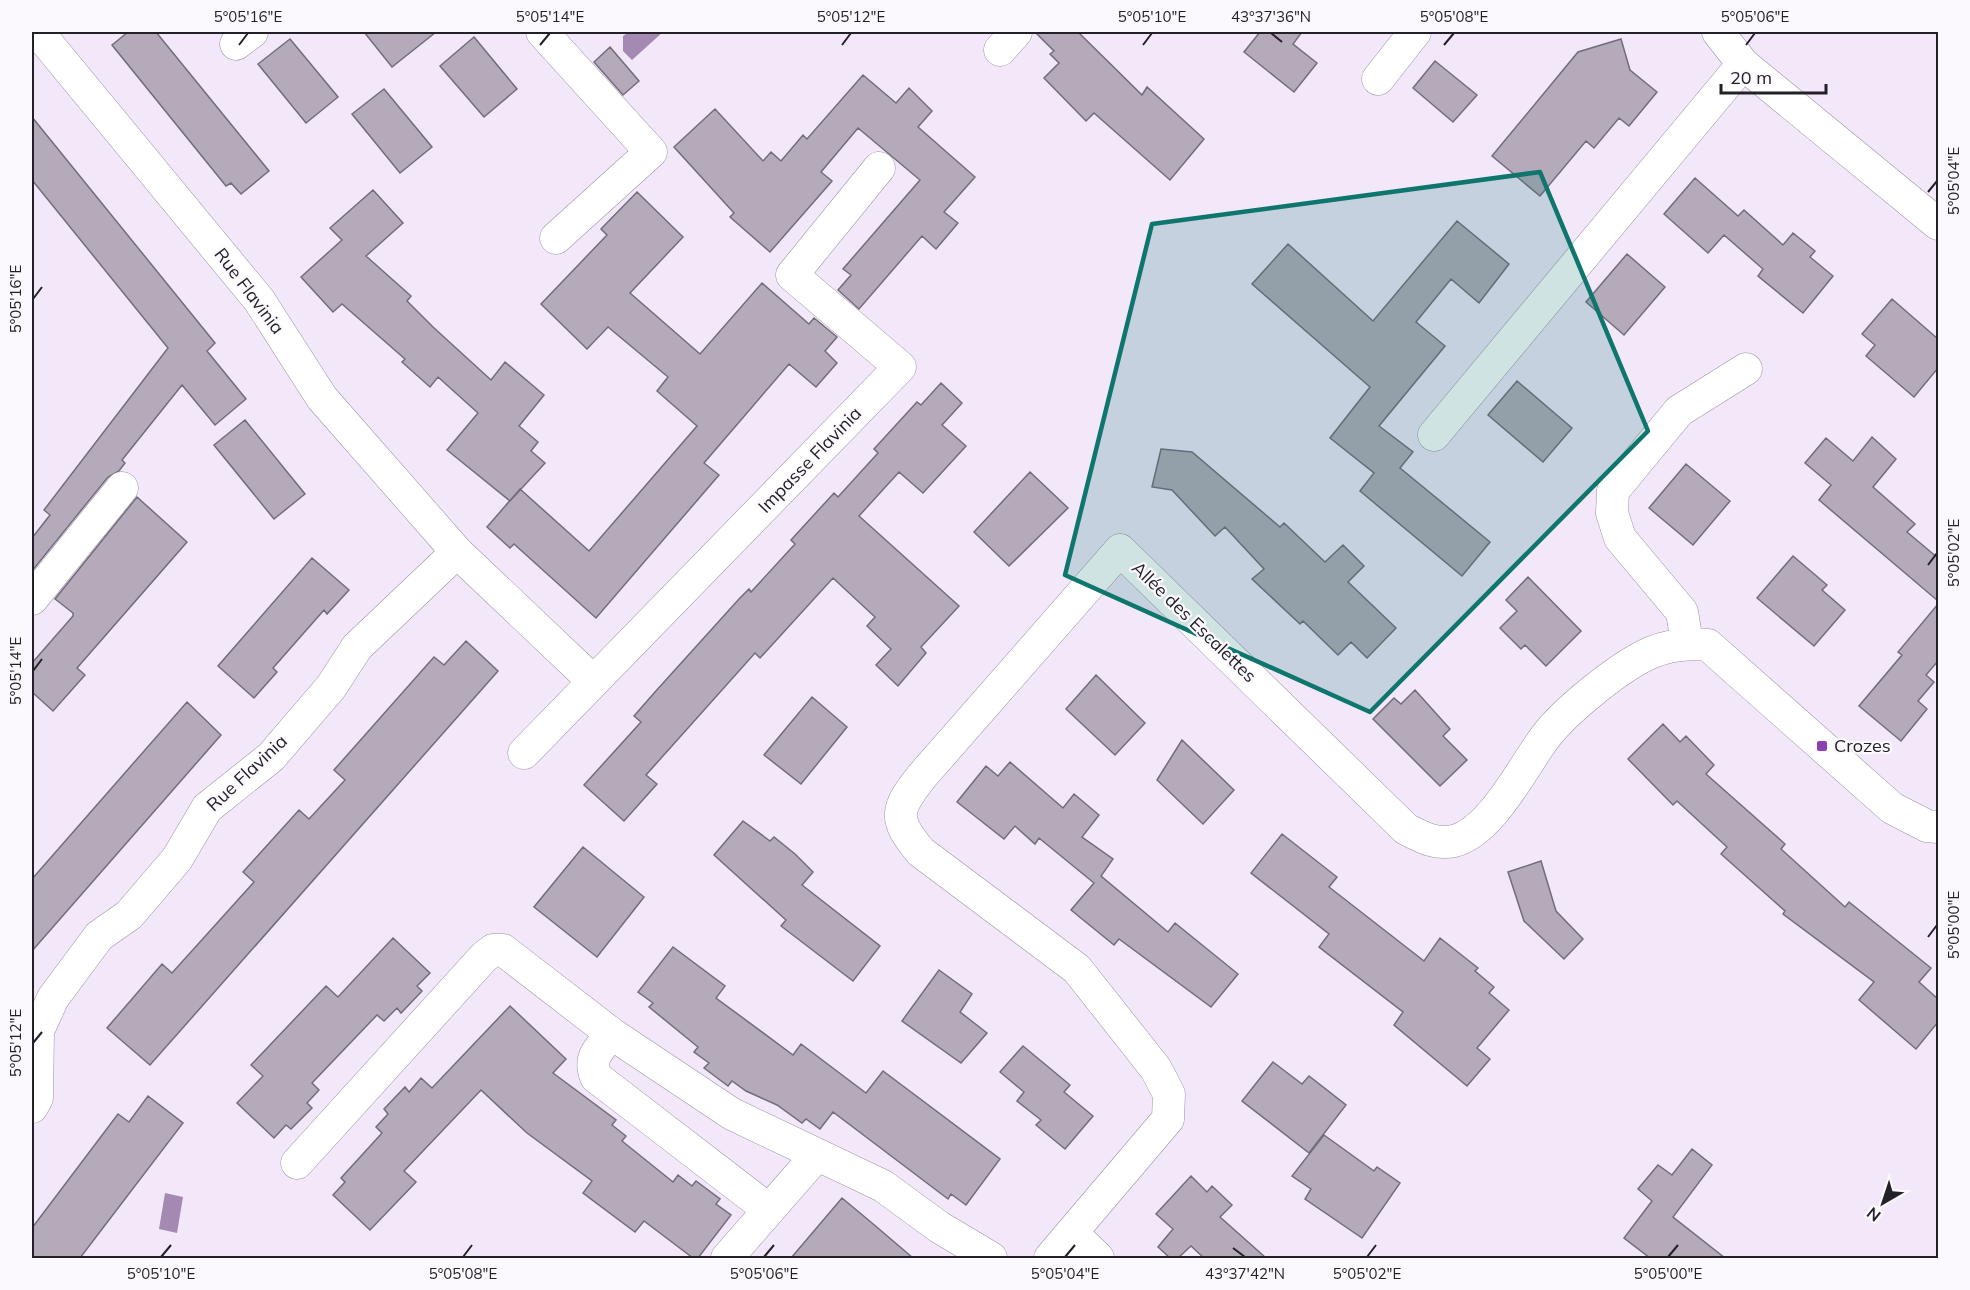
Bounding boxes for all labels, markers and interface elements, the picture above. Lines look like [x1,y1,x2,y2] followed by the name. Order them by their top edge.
[214,7,282,26] text: 5°05'16"E
[516,7,584,26] text: 5°05'14"E
[817,7,885,26] text: 5°05'12"E
[1118,7,1186,26] text: 5°05'10"E
[1231,7,1311,26] text: 43°37'36"N
[1420,7,1488,26] text: 5°05'08"E
[1721,7,1789,26] text: 5°05'06"E
[1721,57,1826,95] scale bar
[1730,66,1772,89] text: 20 m
[1944,147,1963,215] text: 5°05'04"E
[210,243,289,338] street label: Rue Flavinia
[6,265,25,333] text: 5°05'16"E
[753,402,866,518] street label: Impasse Flavinia
[1944,519,1963,587] text: 5°05'02"E
[1127,556,1262,687] street label: Allée des Escalettes
[6,637,25,705] text: 5°05'14"E
[202,729,292,816] street label: Rue Flavinia
[1834,734,1891,757] place label: Crozes
[1815,739,1829,753] marker: Crozes
[1944,891,1963,959] text: 5°05'00"E
[6,1009,25,1077] text: 5°05'12"E
[1853,1173,1913,1233] north arrow
[1863,1203,1885,1226] text: N
[127,1264,195,1283] text: 5°05'10"E
[429,1264,497,1283] text: 5°05'08"E
[730,1264,798,1283] text: 5°05'06"E
[1031,1264,1099,1283] text: 5°05'04"E
[1205,1264,1285,1283] text: 43°37'42"N
[1333,1264,1401,1283] text: 5°05'02"E
[1634,1264,1702,1283] text: 5°05'00"E

